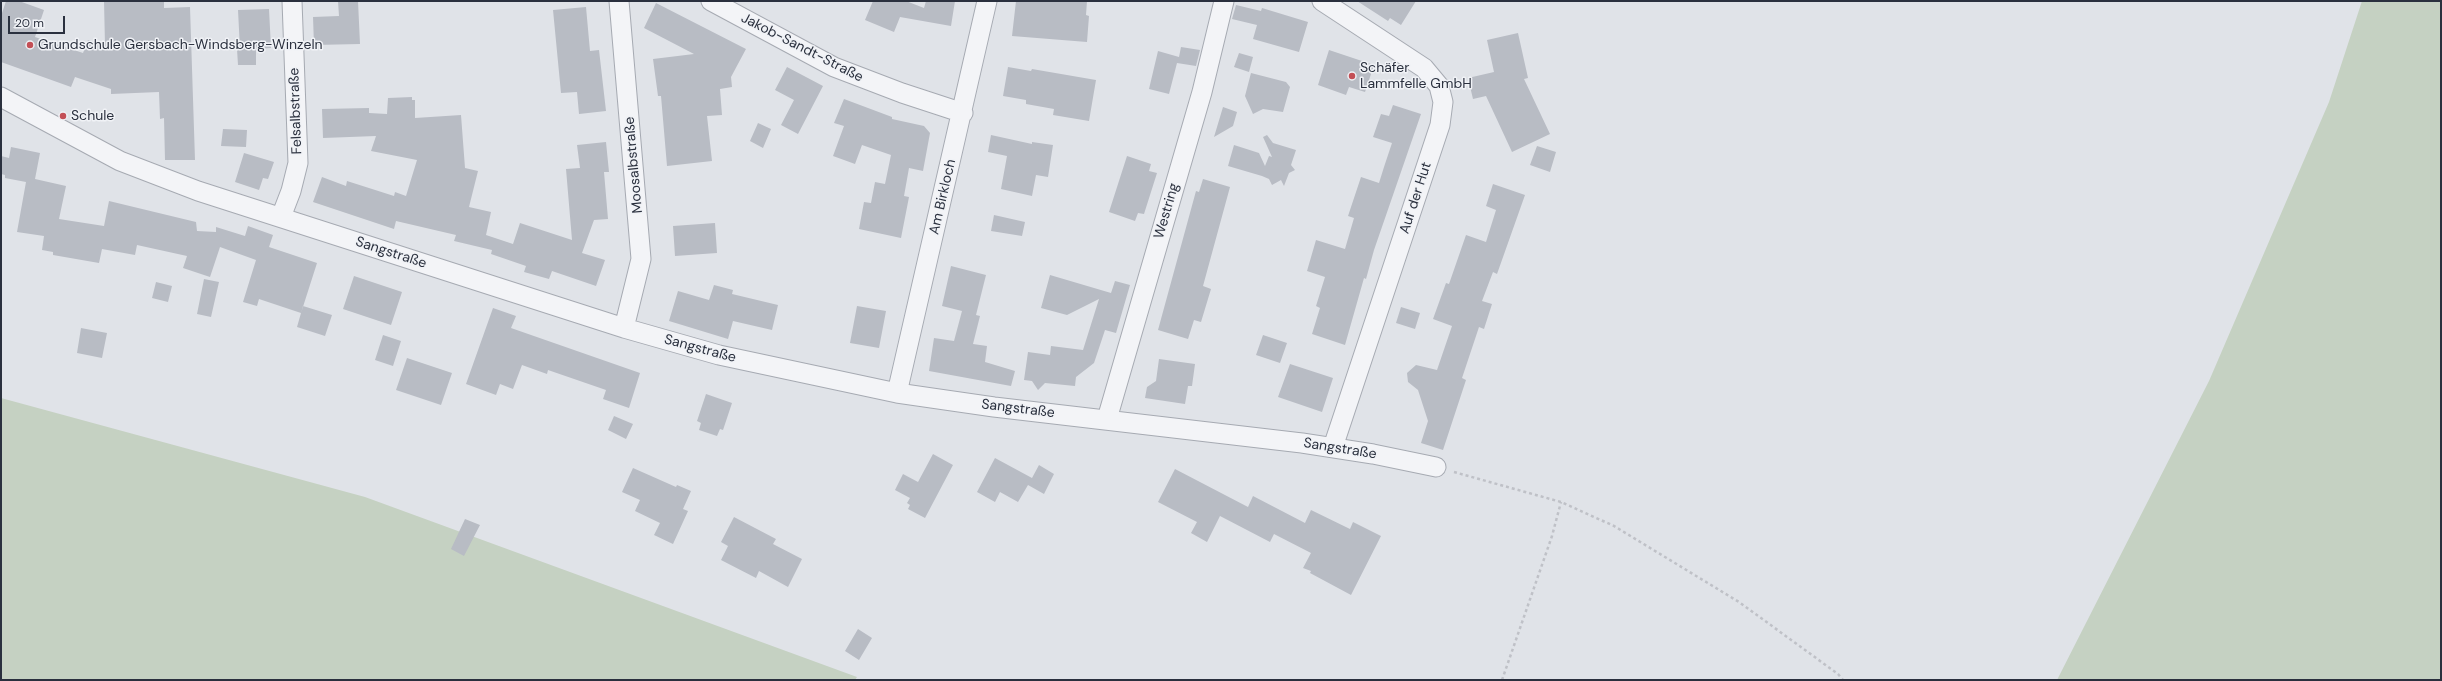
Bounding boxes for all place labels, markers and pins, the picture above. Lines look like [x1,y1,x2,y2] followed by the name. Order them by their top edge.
[38,37,323,53] place label: Grundschule Gersbach-Windsberg-Winzeln
[25,40,35,50] marker: Grundschule Gersbach-Windsberg-Winzeln
[1360,60,1472,92] place label: Schäfer Lammfelle GmbH
[1347,71,1357,81] marker: Schäfer Lammfelle GmbH
[71,108,114,124] place label: Schule
[58,111,68,121] marker: Schule

